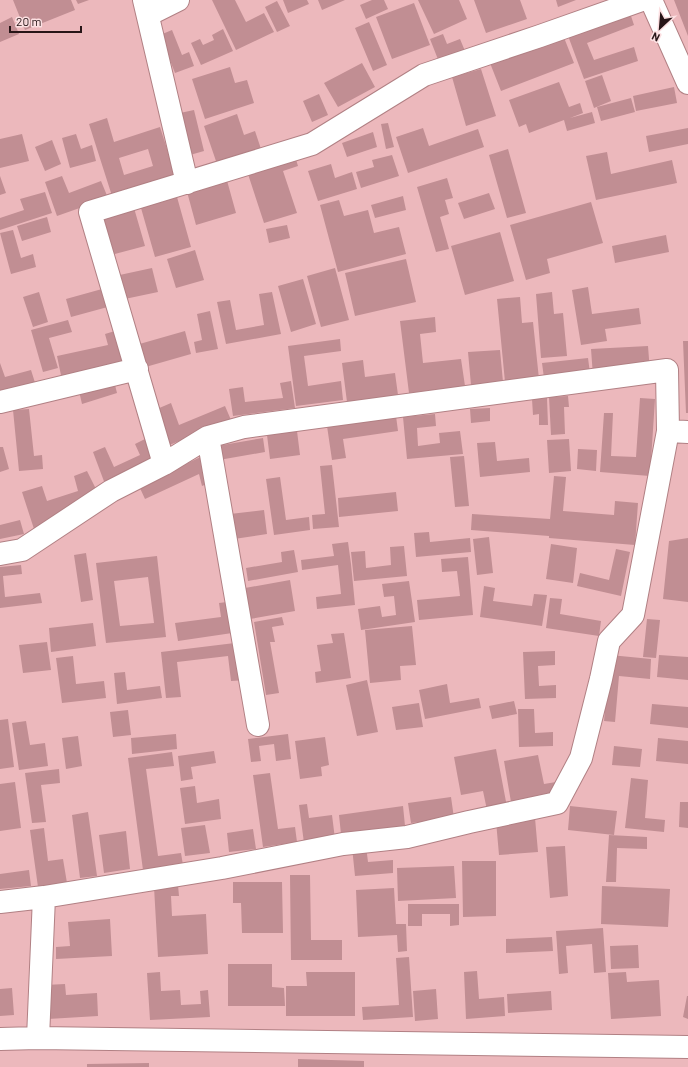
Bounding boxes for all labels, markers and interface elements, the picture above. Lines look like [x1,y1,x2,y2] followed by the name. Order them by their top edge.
[10,8,81,34] scale bar
[640,8,680,48] north arrow
[16,14,42,28] text: 20 m
[649,30,662,45] text: N

